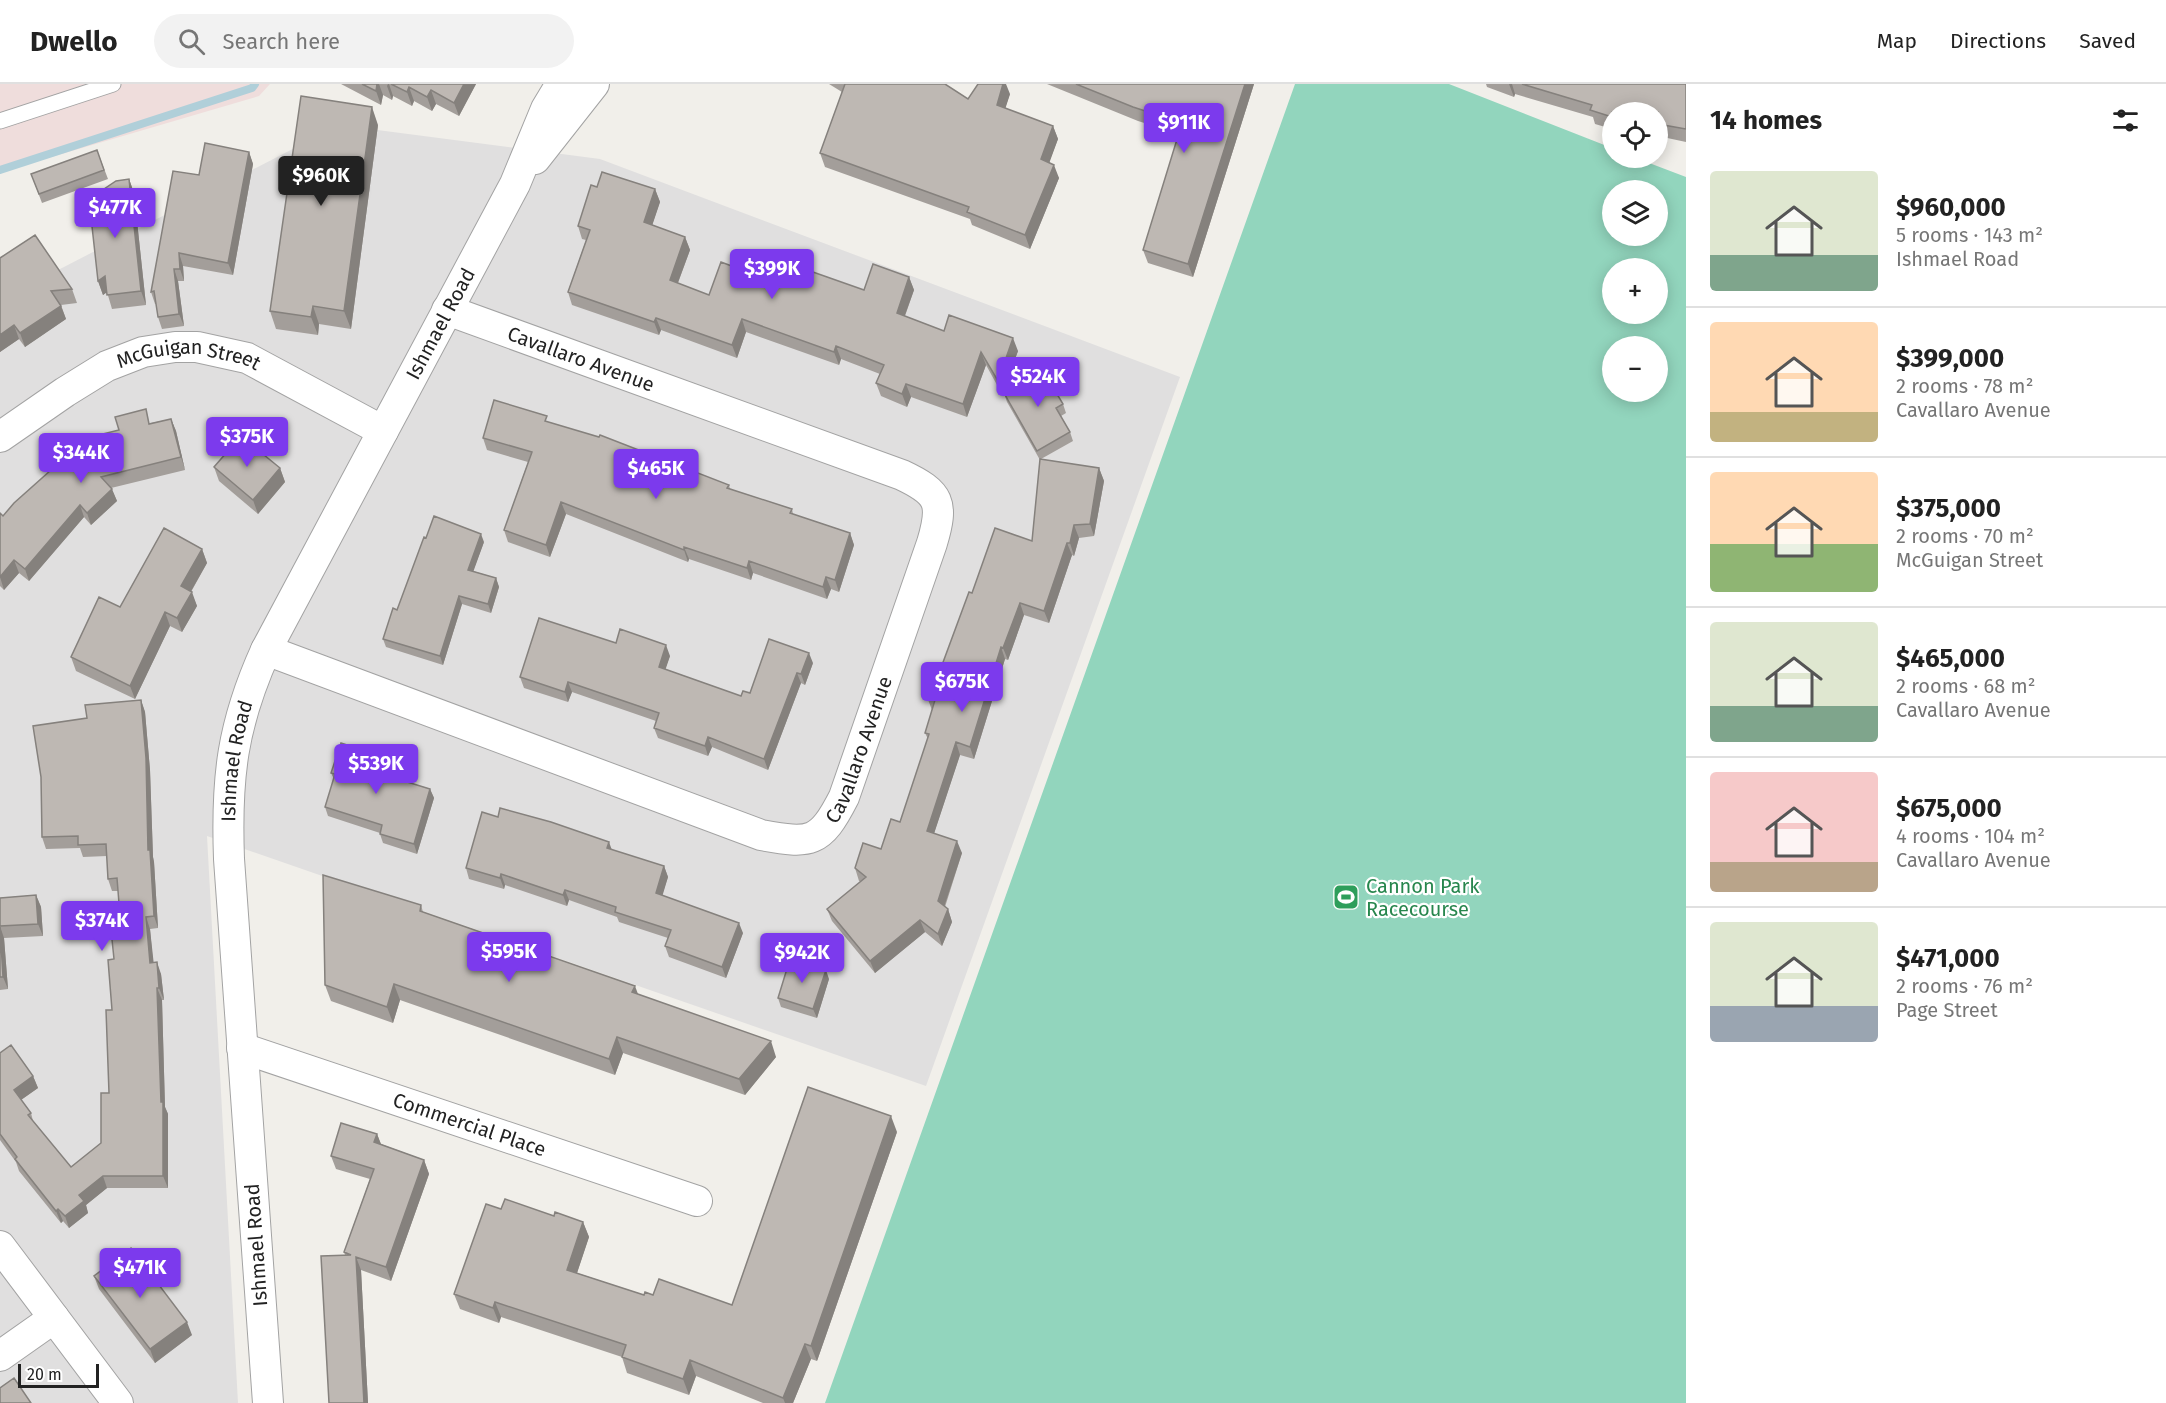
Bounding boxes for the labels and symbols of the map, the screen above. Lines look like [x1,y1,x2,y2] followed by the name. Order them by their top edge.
[1142,103,1226,154] pin: $911K
[279,156,363,207] pin: $960K
[73,188,157,239] pin: $477K
[730,249,814,300] pin: $399K
[401,264,480,384] street label: Ishmael Road
[504,321,658,397] street label: Cavallaro Avenue
[113,334,266,376] street label: McGuigan Street
[996,357,1080,408] pin: $524K
[205,417,289,468] pin: $375K
[39,433,123,484] pin: $344K
[614,449,698,500] pin: $465K
[920,662,1004,713] pin: $675K
[820,673,897,828] street label: Cavallaro Avenue
[216,697,258,822] street label: Ishmael Road
[334,744,418,795] pin: $539K
[1366,874,1480,921] place label: Cannon Park Racecourse
[1331,882,1361,912] sports icon: Cannon Park Racecourse
[60,901,144,952] pin: $374K
[467,932,551,983] pin: $595K
[760,933,844,984] pin: $942K
[390,1088,549,1161] street label: Commercial Place
[240,1183,272,1307] street label: Ishmael Road
[98,1248,182,1299] pin: $471K
[18,1361,99,1388] scale bar

